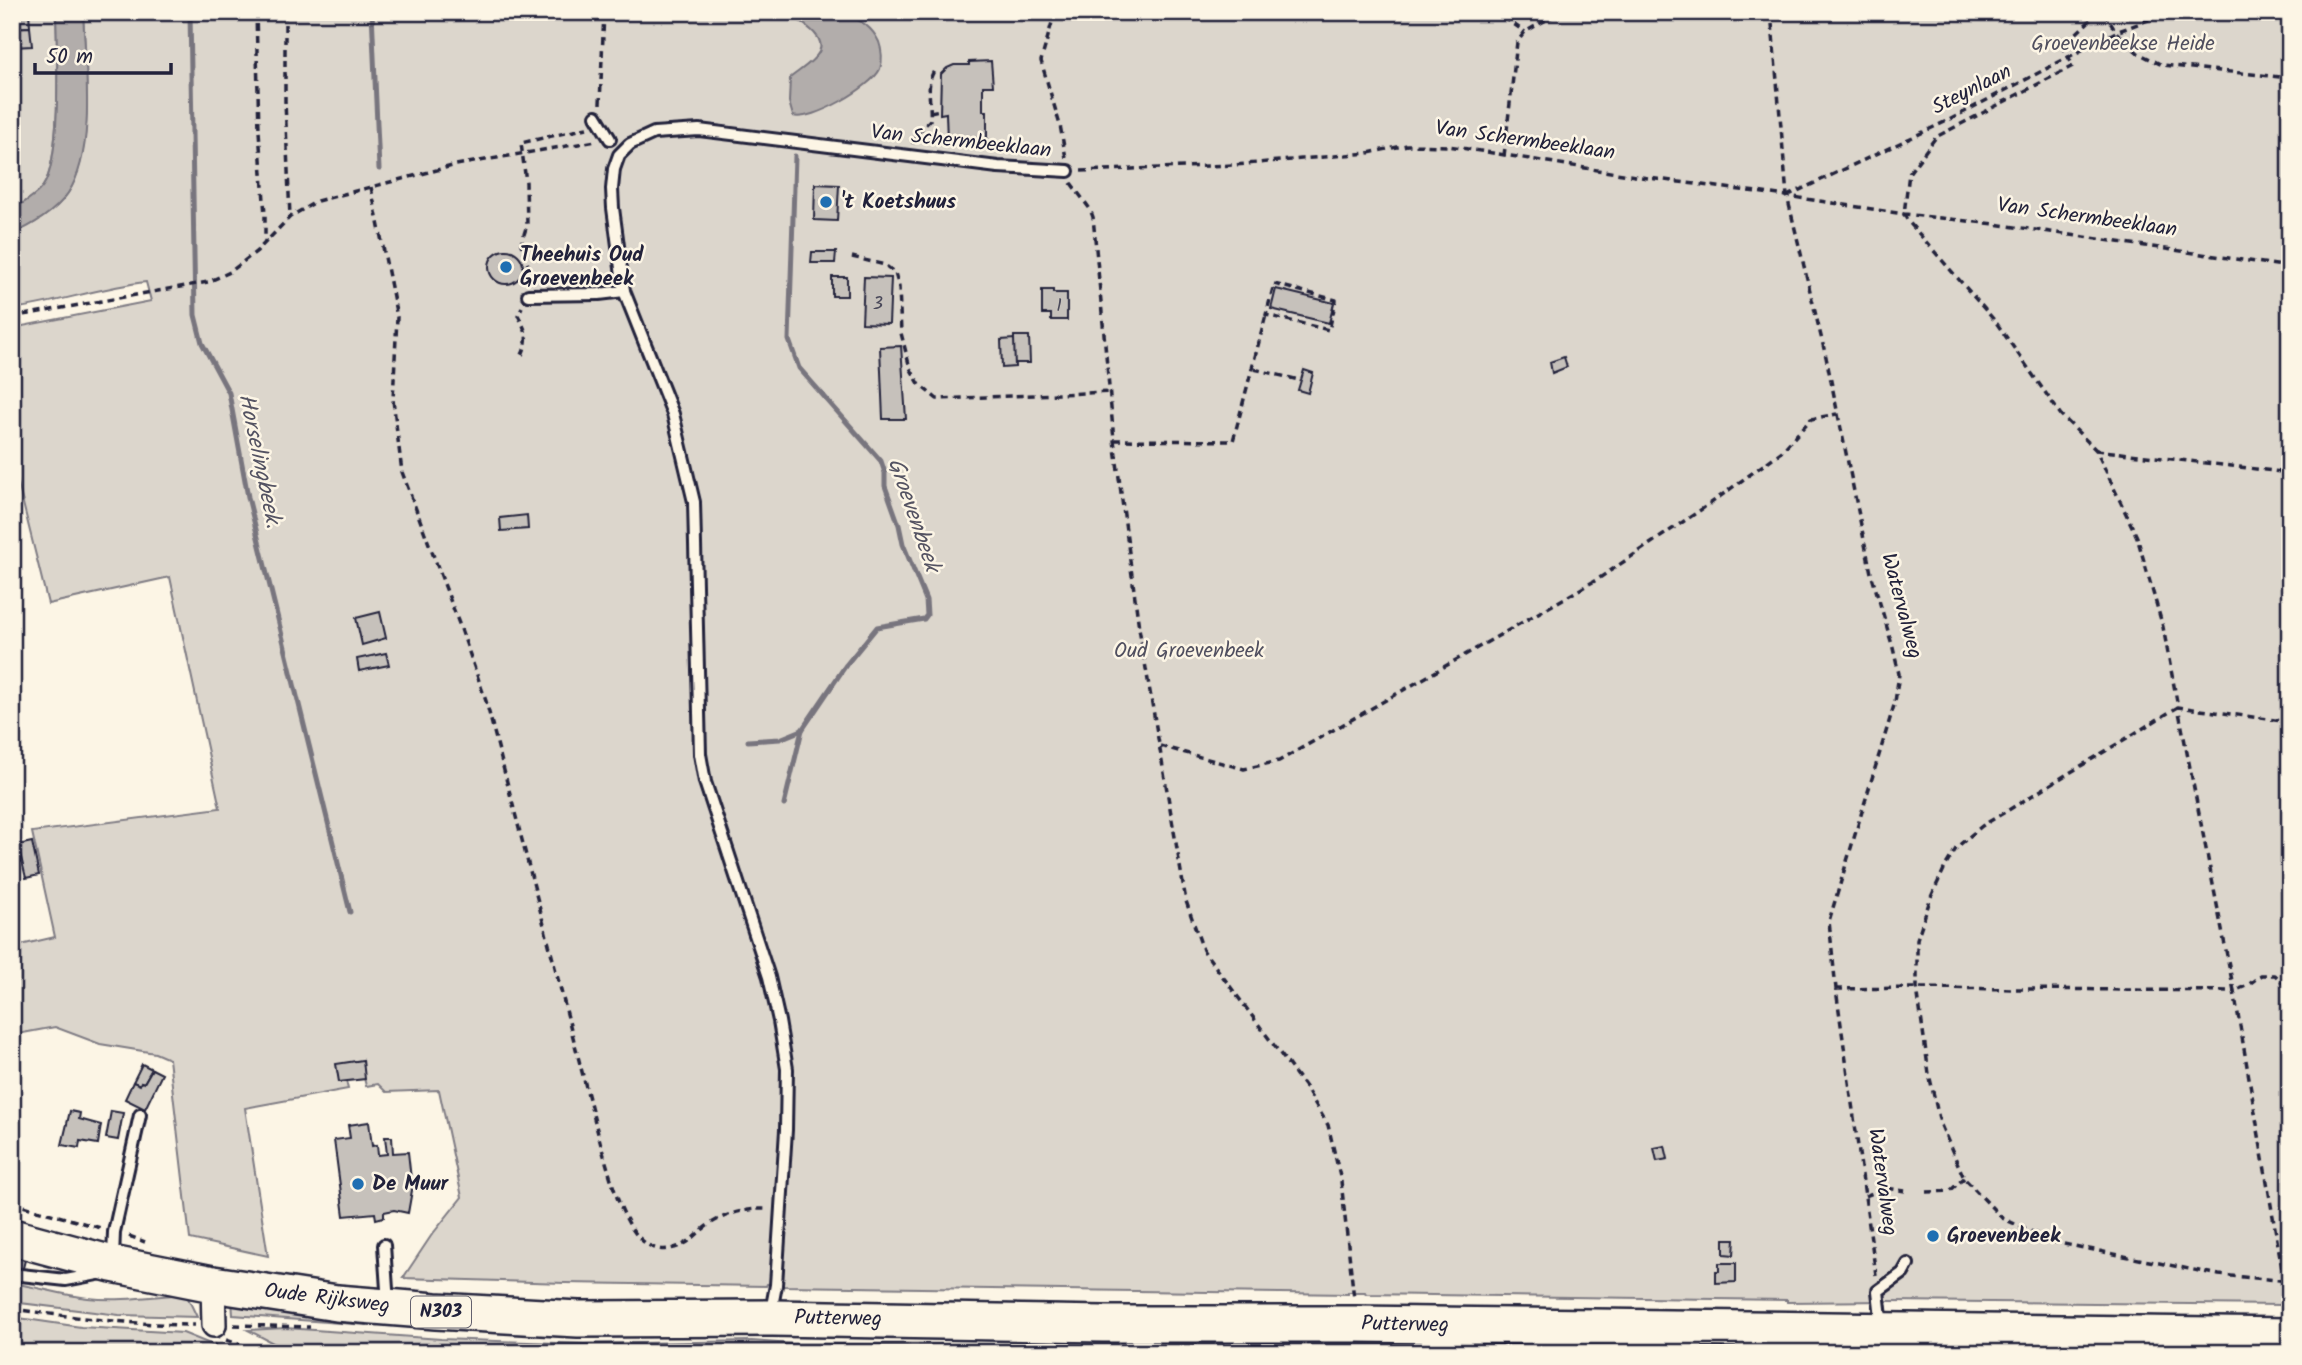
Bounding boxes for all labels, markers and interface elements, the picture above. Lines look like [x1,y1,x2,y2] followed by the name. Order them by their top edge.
[2031,28,2215,61] park label: Groevenbeekse Heide
[35,32,172,76] scale bar
[46,41,93,74] text: 50 m
[1926,56,2018,124] street label: Steynlaan
[1433,112,1617,170] street label: Van Schermbeeklaan
[869,116,1053,168] street label: Van Schermbeeklaan
[840,186,956,219] place label: 't Koetshuus
[1995,189,2179,247] street label: Van Schermbeeklaan
[818,194,834,210] marker: 't Koetshuus
[520,239,644,296] place label: Theehuis Oud Groevenbeek
[498,259,514,275] marker: Theehuis Oud Groevenbeek
[873,290,883,319] house number: 3
[1056,292,1062,321] house number: 1
[227,390,291,532] water label: Horselingbeek.
[877,453,950,580] water label: Groevenbeek
[1871,549,1931,663] street label: Watervalweg
[1114,635,1264,668] park label: Oud Groevenbeek
[1858,1126,1906,1238] street label: Watervalweg
[372,1168,450,1201] place label: De Muur
[350,1176,366,1192] marker: De Muur
[1947,1220,2061,1253] place label: Groevenbeek
[1925,1228,1941,1244] marker: Groevenbeek
[262,1275,392,1323] street label: Oude Rijksweg
[411,1296,471,1328] road number: N303
[794,1302,882,1336] street label: Putterweg
[1361,1308,1449,1342] street label: Putterweg

